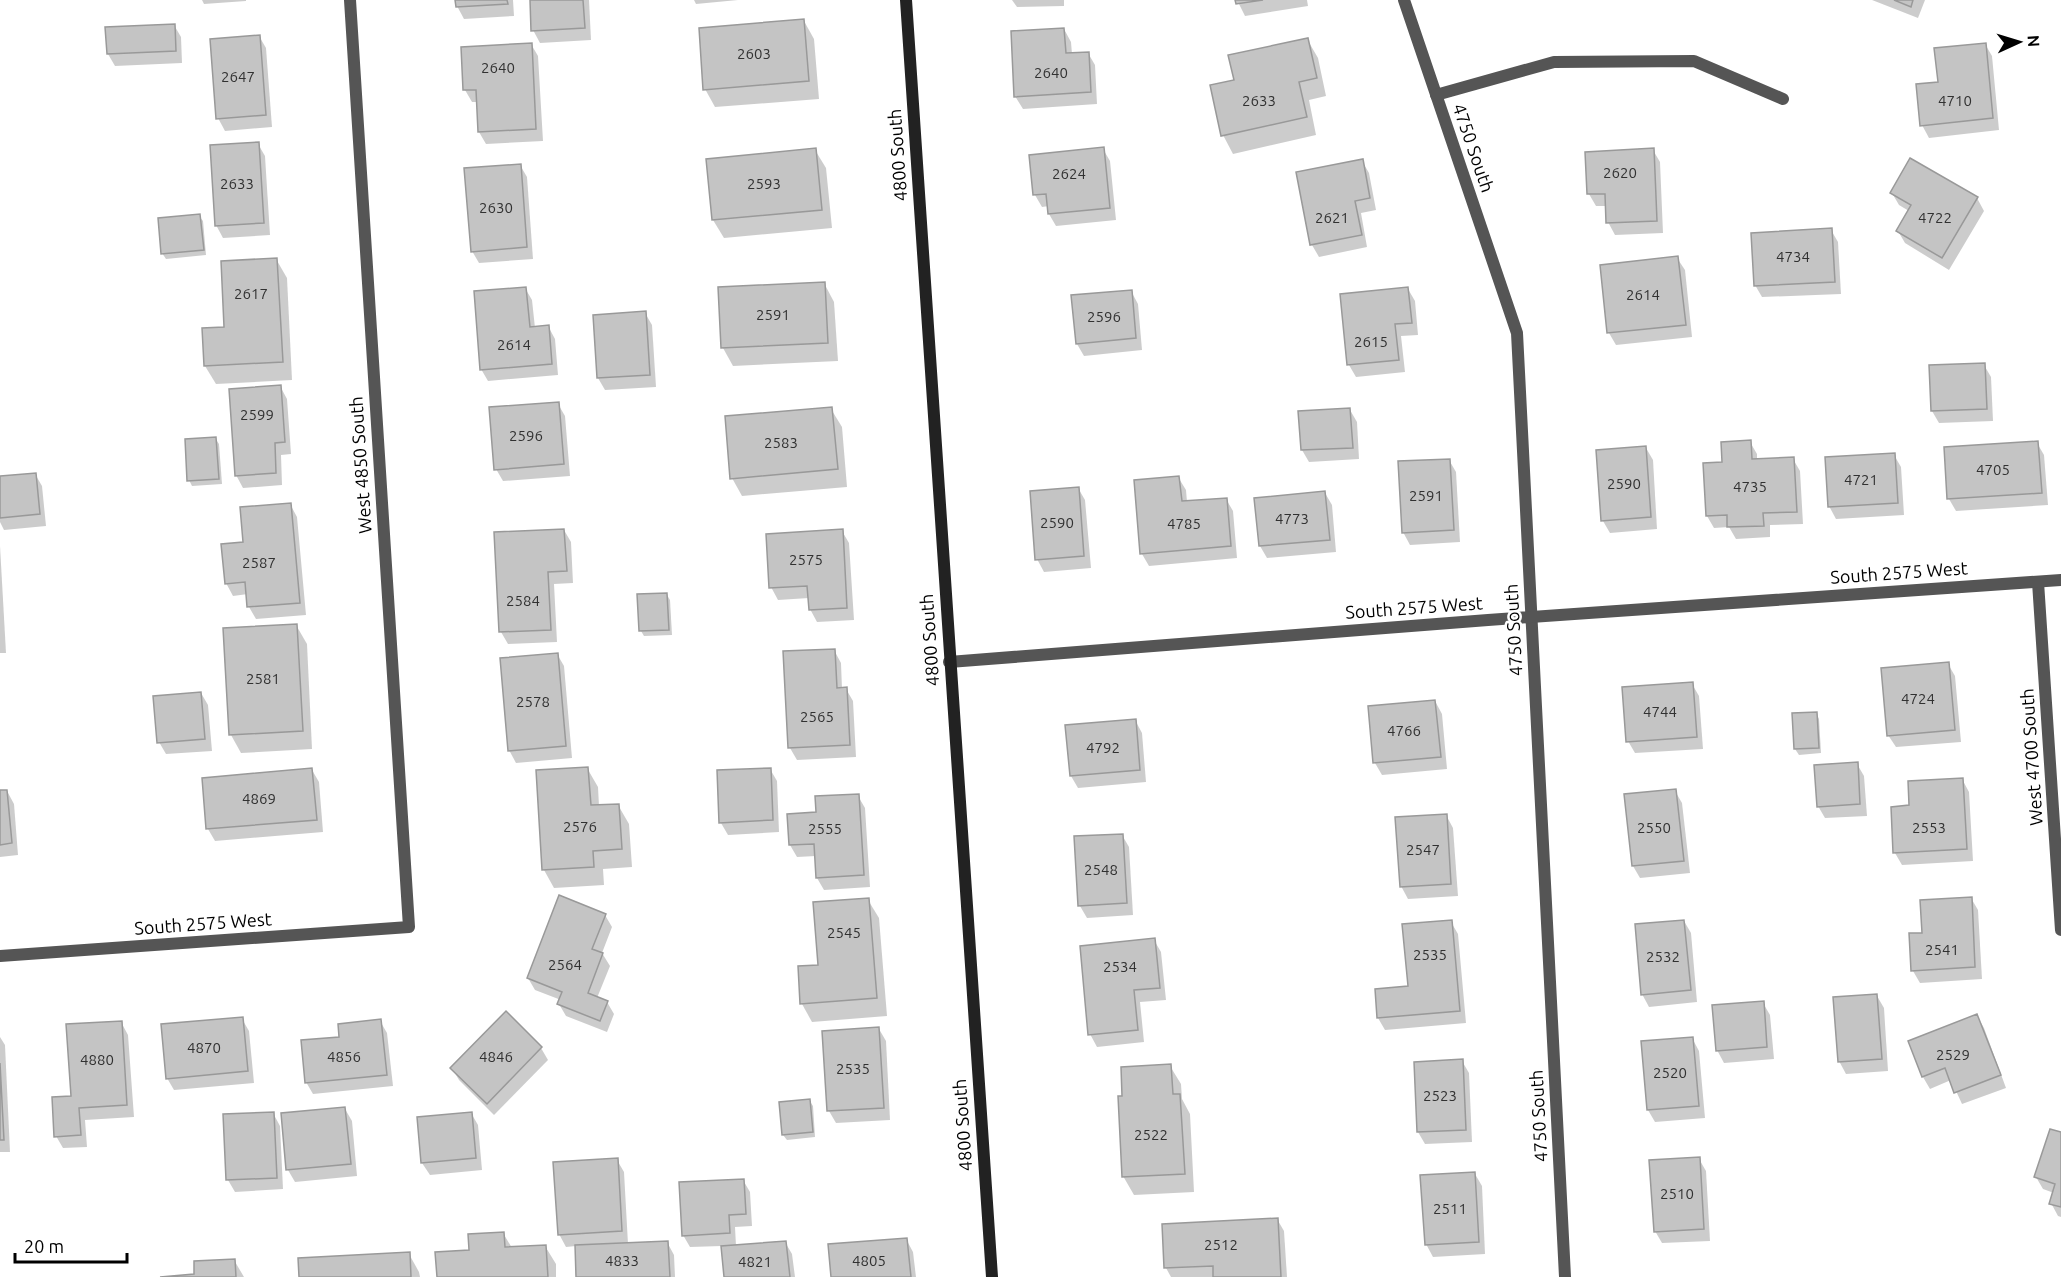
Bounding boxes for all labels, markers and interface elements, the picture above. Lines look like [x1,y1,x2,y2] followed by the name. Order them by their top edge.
[1989,12,2049,72] north arrow
[2025,34,2043,48] text: N
[737,45,771,62] house number: 2603
[481,59,515,76] house number: 2640
[1034,64,1068,81] house number: 2640
[221,68,255,85] house number: 2647
[1242,92,1276,109] house number: 2633
[1938,92,1972,109] house number: 4710
[1449,101,1498,195] street label: 4750 South
[884,108,910,202] street label: 4800 South
[1603,164,1637,181] house number: 2620
[1052,165,1086,182] house number: 2624
[220,175,254,192] house number: 2633
[747,175,781,192] house number: 2593
[479,199,513,216] house number: 2630
[1315,209,1349,226] house number: 2621
[1918,209,1952,226] house number: 4722
[1776,248,1810,265] house number: 4734
[234,285,268,302] house number: 2617
[1626,286,1660,303] house number: 2614
[756,306,790,323] house number: 2591
[1087,308,1121,325] house number: 2596
[1354,333,1388,350] house number: 2615
[497,336,531,353] house number: 2614
[345,396,375,534] street label: West 4850 South
[240,406,274,423] house number: 2599
[509,427,543,444] house number: 2596
[764,434,798,451] house number: 2583
[1976,461,2010,478] house number: 4705
[1844,471,1878,488] house number: 4721
[1607,475,1641,492] house number: 2590
[1733,478,1767,495] house number: 4735
[1409,487,1443,504] house number: 2591
[1275,510,1309,527] house number: 4773
[1040,514,1074,531] house number: 2590
[1167,515,1201,532] house number: 4785
[789,551,823,568] house number: 2575
[242,554,276,571] house number: 2587
[1830,557,1968,587] street label: South 2575 West
[1501,583,1525,677] street label: 4750 South
[506,592,540,609] house number: 2584
[1345,592,1483,622] street label: South 2575 West
[916,593,942,687] street label: 4800 South
[246,670,280,687] house number: 2581
[2016,688,2046,826] street label: West 4700 South
[1901,690,1935,707] house number: 4724
[516,693,550,710] house number: 2578
[1643,703,1677,720] house number: 4744
[800,708,834,725] house number: 2565
[1387,722,1421,739] house number: 4766
[1086,739,1120,756] house number: 4792
[242,790,276,807] house number: 4869
[563,818,597,835] house number: 2576
[1637,819,1671,836] house number: 2550
[1912,819,1946,836] house number: 2553
[808,820,842,837] house number: 2555
[1406,841,1440,858] house number: 2547
[1084,861,1118,878] house number: 2548
[134,908,272,938] street label: South 2575 West
[827,924,861,941] house number: 2545
[1925,941,1959,958] house number: 2541
[1413,946,1447,963] house number: 2535
[1646,948,1680,965] house number: 2532
[548,956,582,973] house number: 2564
[1103,958,1137,975] house number: 2534
[187,1039,221,1056] house number: 4870
[1936,1046,1970,1063] house number: 2529
[327,1048,361,1065] house number: 4856
[479,1048,513,1065] house number: 4846
[80,1051,114,1068] house number: 4880
[836,1060,870,1077] house number: 2535
[1653,1064,1687,1081] house number: 2520
[1526,1069,1550,1163] street label: 4750 South
[949,1078,975,1172] street label: 4800 South
[1423,1087,1457,1104] house number: 2523
[1134,1126,1168,1143] house number: 2522
[1660,1185,1694,1202] house number: 2510
[1433,1200,1467,1217] house number: 2511
[15,1226,128,1264] scale bar
[24,1236,64,1256] text: 20 m
[1204,1236,1238,1253] house number: 2512
[605,1252,639,1269] house number: 4833
[852,1252,886,1269] house number: 4805
[738,1253,772,1270] house number: 4821

